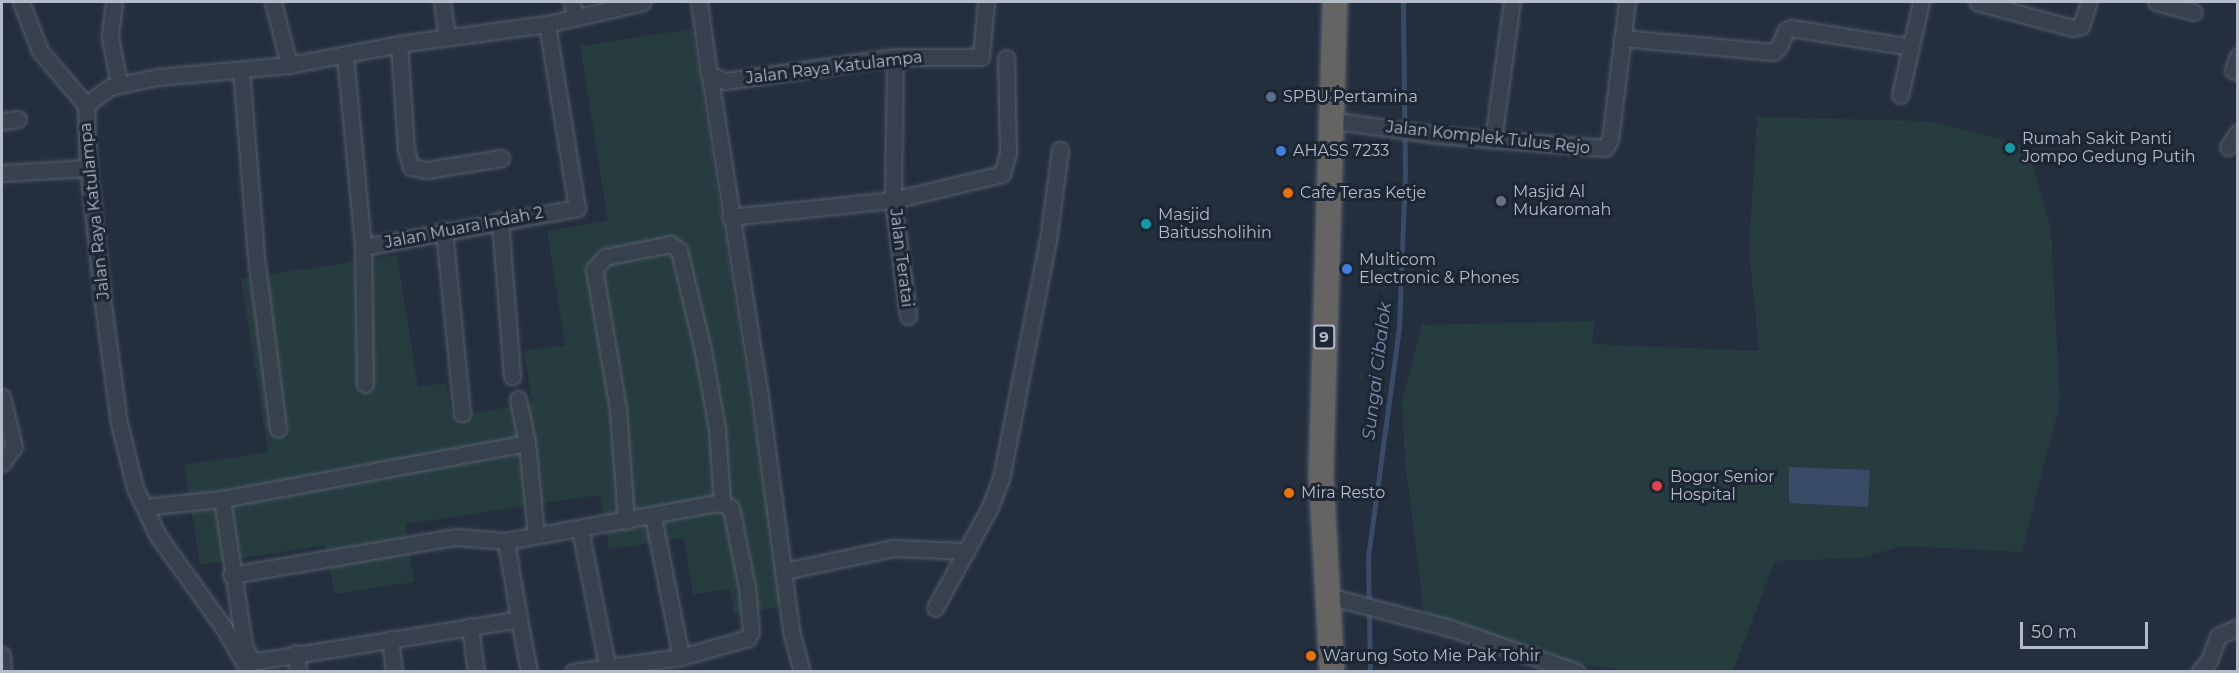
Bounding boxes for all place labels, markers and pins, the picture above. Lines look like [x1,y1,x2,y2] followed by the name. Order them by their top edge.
[1283,87,1418,107] place label: SPBU Pertamina
[1264,90,1278,104] marker: SPBU Pertamina
[2022,129,2196,167] place label: Rumah Sakit Panti Jompo Gedung Putih
[1293,141,1389,161] place label: AHASS 7233
[2003,141,2017,155] marker: Rumah Sakit Panti Jompo Gedung Putih
[1274,144,1288,158] marker: AHASS 7233
[1513,182,1611,220] place label: Masjid Al Mukaromah
[1300,183,1426,203] place label: Cafe Teras Ketje
[1281,186,1295,200] marker: Cafe Teras Ketje
[1494,194,1508,208] marker: Masjid Al Mukaromah
[1158,205,1272,243] place label: Masjid Baitussholihin
[1139,217,1153,231] marker: Masjid Baitussholihin
[1359,250,1519,288] place label: Multicom Electronic & Phones
[1340,262,1354,276] marker: Multicom Electronic & Phones
[1670,467,1775,505] place label: Bogor Senior Hospital
[1648,477,1666,495] marker: Bogor Senior Hospital
[1301,483,1385,503] place label: Mira Resto
[1282,486,1296,500] marker: Mira Resto
[1323,646,1541,666] place label: Warung Soto Mie Pak Tohir
[1304,649,1318,663] marker: Warung Soto Mie Pak Tohir

